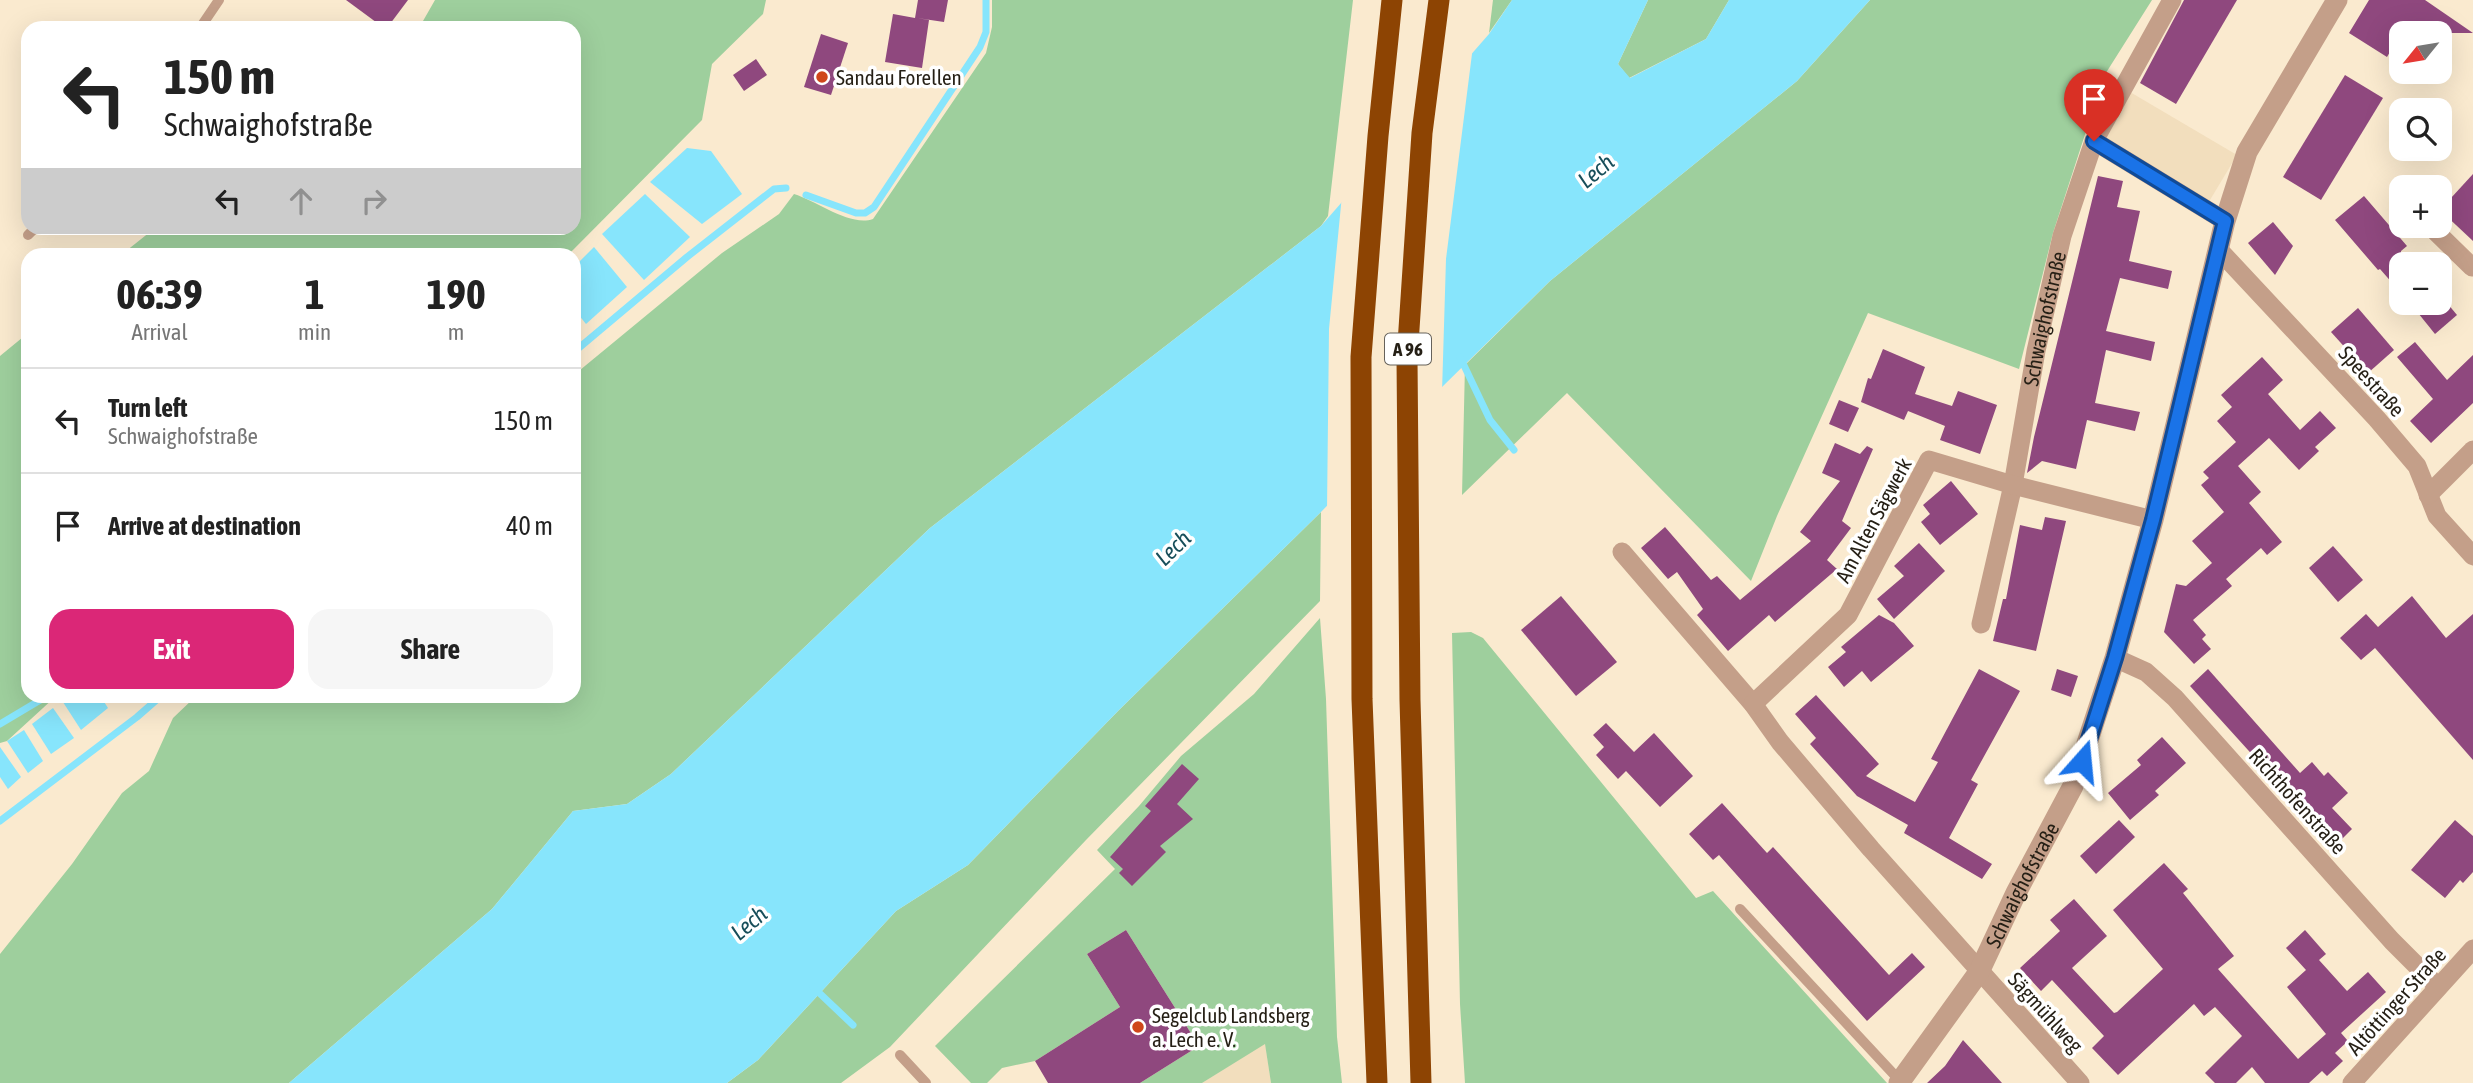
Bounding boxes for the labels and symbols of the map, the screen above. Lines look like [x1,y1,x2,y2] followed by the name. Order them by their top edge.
[2389,21,2452,84] north arrow
[836,65,962,89] place label: Sandau Forellen
[814,69,830,85] marker: Sandau Forellen
[2064,69,2124,141] pin
[1573,149,1619,193] water label: Lech
[2018,249,2070,388] street label: Schwaighofstraße
[1385,334,1431,364] road number: A 96
[2334,341,2410,421] street label: Speestraße
[1830,454,1916,586] street label: Am Alten Sägwerk
[1150,525,1196,571] water label: Lech
[2045,724,2119,798] position arrow
[2244,743,2352,859] street label: Richthofenstraße
[1980,818,2063,951] street label: Schwaighofstraße
[726,901,772,945] water label: Lech
[2342,943,2450,1059] street label: Altöttinger Straße
[2004,967,2088,1057] street label: Sägmühlweg
[1152,1003,1310,1051] place label: Segelclub Landsberg a. Lech e. V.
[1130,1019,1146,1035] marker: Segelclub Landsberg a. Lech e. V.

